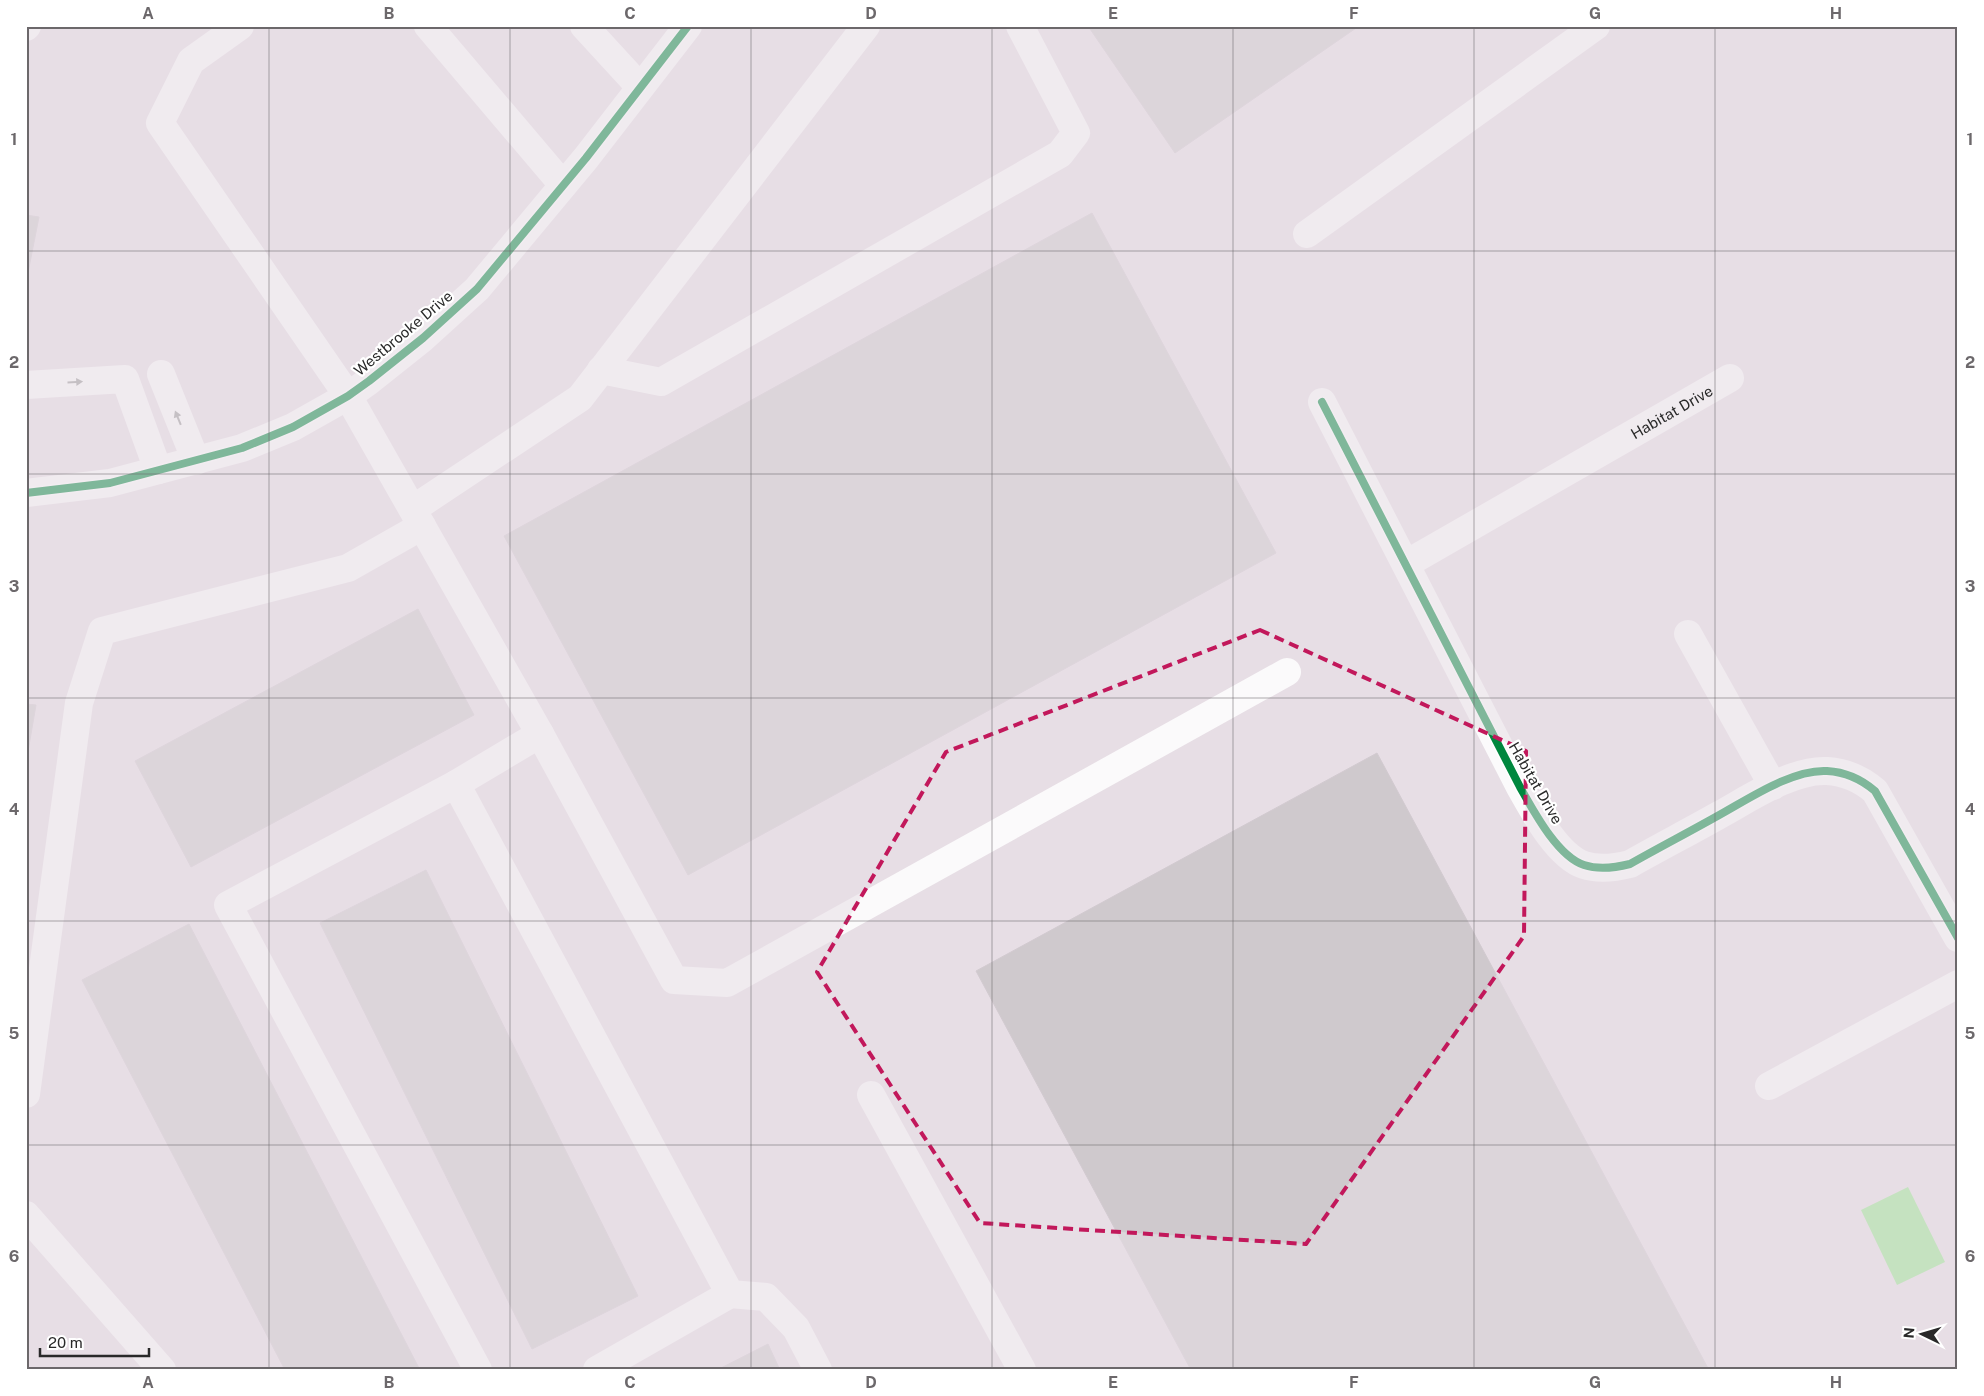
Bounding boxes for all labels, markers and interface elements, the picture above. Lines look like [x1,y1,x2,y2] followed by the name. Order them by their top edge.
[142,4,154,23] text: A
[384,4,395,23] text: B
[624,4,636,23] text: C
[865,4,877,23] text: D
[1108,4,1118,23] text: E
[1349,4,1359,23] text: F
[1589,4,1601,23] text: G
[1830,4,1842,23] text: H
[11,130,17,149] text: 1
[1967,130,1973,149] text: 1
[350,287,456,379] street label: Westbrooke Drive
[9,353,19,372] text: 2
[1965,353,1975,372] text: 2
[67,378,83,386] one-way arrow
[1627,381,1715,442] street label: Habitat Drive
[174,410,182,425] one-way arrow
[9,577,19,596] text: 3
[1965,577,1975,596] text: 3
[1506,739,1566,827] street label: Habitat Drive
[9,800,20,819] text: 4
[1965,800,1976,819] text: 4
[9,1024,20,1043] text: 5
[1965,1024,1976,1043] text: 5
[9,1247,19,1266] text: 6
[1965,1247,1975,1266] text: 6
[1896,1308,1946,1358] north arrow
[40,1326,149,1358] scale bar
[1901,1327,1917,1339] text: N
[48,1334,83,1351] text: 20 m
[142,1373,154,1392] text: A
[384,1373,395,1392] text: B
[624,1373,636,1392] text: C
[865,1373,877,1392] text: D
[1108,1373,1118,1392] text: E
[1349,1373,1359,1392] text: F
[1589,1373,1601,1392] text: G
[1830,1373,1842,1392] text: H

